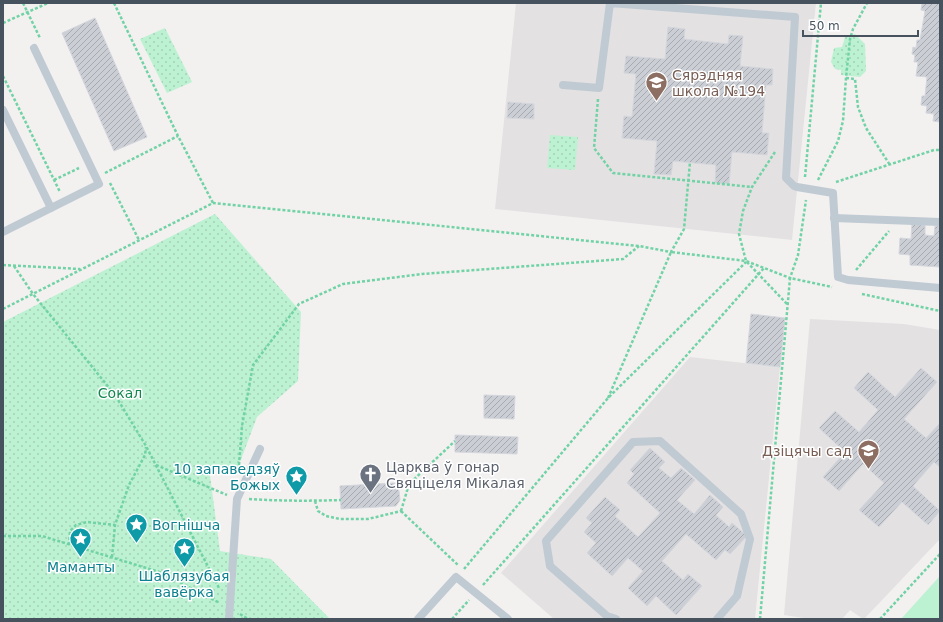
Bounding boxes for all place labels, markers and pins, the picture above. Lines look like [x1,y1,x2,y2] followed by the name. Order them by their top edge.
[672,67,765,99] place label: Сярэдняя школа №194
[643,70,669,103] school or university icon: Сярэдняя школа №194
[855,438,881,471] school or university icon: Дзіцячы сад
[762,443,852,459] place label: Дзіцячы сад
[386,459,525,491] place label: Царква ў гонар Свяціцеля Мікалая
[173,461,280,493] place label: 10 запаведзяў Божых
[357,462,383,495] church icon: Царква ў гонар Свяціцеля Мікалая
[283,464,309,497] place icon: 10 запаведзяў Божых
[123,512,149,545] place icon: Вогнішча
[152,517,220,533] place label: Вогнішча
[68,526,94,559] place icon: Маманты
[171,535,197,568] place icon: Шаблязубая вавёрка
[47,559,115,575] place label: Маманты
[139,568,229,600] place label: Шаблязубая вавёрка

